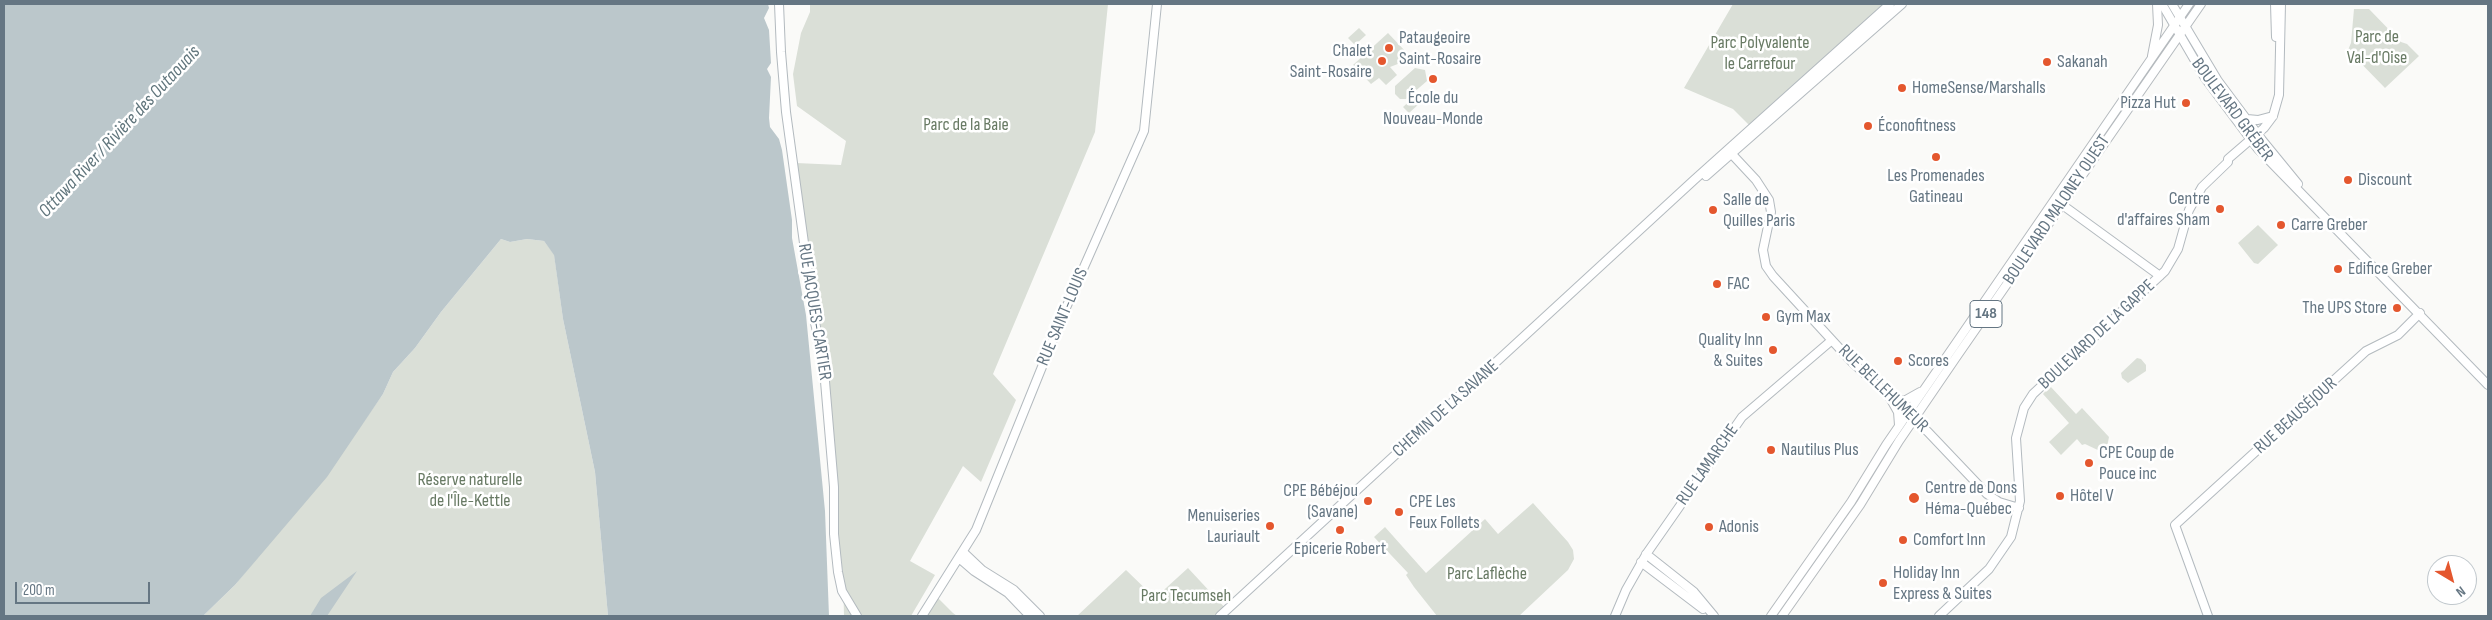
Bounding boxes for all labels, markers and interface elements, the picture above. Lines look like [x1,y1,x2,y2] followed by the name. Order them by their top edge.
[2347,26,2407,68] park label: Parc de Val-d'Oise
[1399,27,1481,70] place label: Pataugeoire Saint-Rosaire
[1710,32,1810,74] park label: Parc Polyvalente le Carrefour
[1290,40,1372,82] place label: Chalet Saint-Rosaire
[34,41,206,223] water label: Ottawa River / Rivière des Outaouais
[1383,42,1395,54] marker: Pataugeoire Saint-Rosaire
[2057,51,2108,73] place label: Sakanah
[2186,54,2278,166] street label: BOULEVARD GRÉBER
[1376,55,1388,67] marker: Chalet Saint-Rosaire
[2041,56,2053,68] marker: Sakanah
[1427,73,1439,85] marker: École du Nouveau-Monde
[1912,77,2046,99] place label: HomeSense/Marshalls
[1896,82,1908,94] marker: HomeSense/Marshalls
[1383,87,1483,130] place label: École du Nouveau-Monde
[2120,92,2176,114] place label: Pizza Hut
[2180,97,2192,109] marker: Pizza Hut
[923,114,1009,136] park label: Parc de la Baie
[1878,115,1956,137] place label: Éconofitness
[1862,120,1874,132] marker: Éconofitness
[1999,131,2115,289] street label: BOULEVARD MALONEY OUEST
[1930,151,1942,163] marker: Les Promenades Gatineau
[1887,165,1985,208] place label: Les Promenades Gatineau
[2358,169,2412,191] place label: Discount
[2342,174,2354,186] marker: Discount
[2117,188,2210,230] place label: Centre d'affaires Sham
[1723,189,1795,232] place label: Salle de Quilles Paris
[2214,203,2226,215] marker: Centre d'affaires Sham
[1707,204,1719,216] marker: Salle de Quilles Paris
[2291,214,2367,236] place label: Carre Greber
[2275,219,2287,231] marker: Carre Greber
[793,242,835,382] street label: RUE JACQUES-CARTIER
[2348,258,2432,280] place label: Edifice Greber
[2332,263,2344,275] marker: Edifice Greber
[1033,265,1093,369] street label: RUE SAINT-LOUIS
[1727,273,1750,295] place label: FAC
[2034,276,2160,394] street label: BOULEVARD DE LA GAPPE
[1711,278,1723,290] marker: FAC
[2302,297,2387,319] place label: The UPS Store
[1970,300,2002,328] road number: 148
[2391,302,2403,314] marker: The UPS Store
[1776,306,1830,328] place label: Gym Max
[1760,311,1772,323] marker: Gym Max
[1698,329,1763,372] place label: Quality Inn & Suites
[1833,341,1933,437] street label: RUE BELLEHUMEUR
[1767,344,1779,356] marker: Quality Inn & Suites
[1908,350,1949,372] place label: Scores
[1892,355,1904,367] marker: Scores
[1389,356,1503,462] street label: CHEMIN DE LA SAVANE
[2250,373,2342,459] street label: RUE BEAUSÉJOUR
[1672,420,1744,510] street label: RUE LAMARCHE
[1781,439,1859,461] place label: Nautilus Plus
[2099,442,2174,484] place label: CPE Coup de Pouce inc
[1765,444,1777,456] marker: Nautilus Plus
[2083,457,2095,469] marker: CPE Coup de Pouce inc
[418,469,522,512] park label: Réserve naturelle de l'Île-Kettle
[1925,477,2017,520] place label: Centre de Dons Héma-Québec
[1283,480,1358,522] place label: CPE Bébéjou (Savane)
[2070,485,2114,507] place label: Hôtel V
[2054,490,2066,502] marker: Hôtel V
[1409,491,1480,534] place label: CPE Les Feux Follets
[1907,491,1921,505] marker: Centre de Dons Héma-Québec
[1362,495,1374,507] marker: CPE Bébéjou (Savane)
[1188,505,1260,548] place label: Menuiseries Lauriault
[1393,506,1405,518] marker: CPE Les Feux Follets
[1719,516,1759,538] place label: Adonis
[1264,520,1276,532] marker: Menuiseries Lauriault
[1703,521,1715,533] marker: Adonis
[1334,524,1346,536] marker: Epicerie Robert
[1913,529,1986,551] place label: Comfort Inn
[1897,534,1909,546] marker: Comfort Inn
[1294,538,1386,560] place label: Epicerie Robert
[2427,555,2477,605] north arrow
[1893,562,1992,604] place label: Holiday Inn Express & Suites
[1447,563,1527,585] park label: Parc Laflèche
[18,572,152,604] scale bar
[1877,577,1889,589] marker: Holiday Inn Express & Suites
[23,581,55,600] text: 200 m
[2453,583,2469,601] text: N
[1141,585,1231,607] park label: Parc Tecumseh

